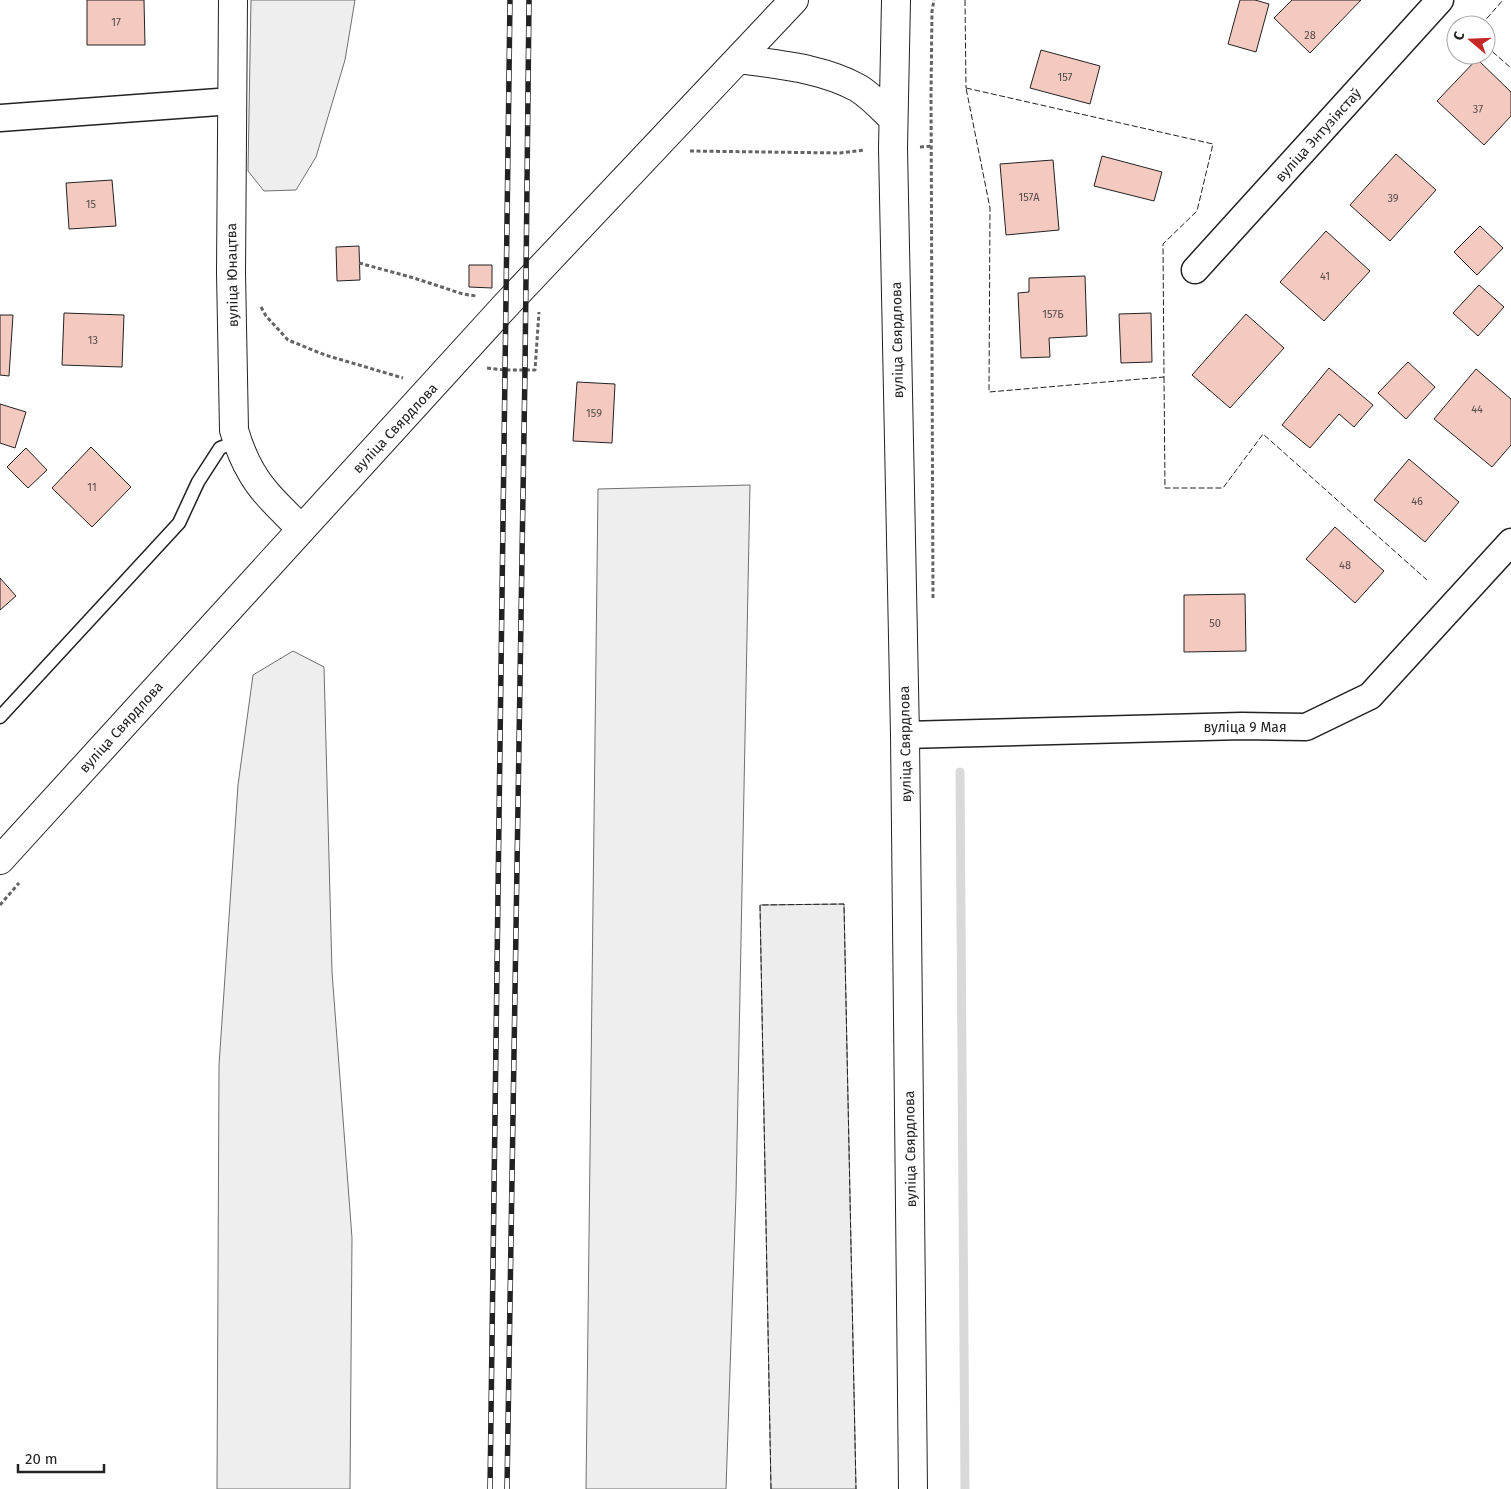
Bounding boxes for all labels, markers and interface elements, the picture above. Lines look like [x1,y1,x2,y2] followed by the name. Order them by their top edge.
[1446,15,1496,65] north arrow
[111,16,121,29] house number: 17
[1304,29,1316,42] house number: 28
[1450,29,1469,43] text: С
[1058,71,1073,84] house number: 157
[1272,85,1365,186] street label: вуліца Энтузіястаў
[1473,103,1483,116] house number: 37
[1019,191,1040,204] house number: 157А
[1387,192,1399,205] house number: 39
[86,198,97,211] house number: 15
[223,223,242,327] street label: вуліца Юнацтва
[1320,270,1330,283] house number: 41
[888,281,907,399] street label: вуліца Свярдлова
[1042,308,1064,321] house number: 157Б
[88,334,98,347] house number: 13
[349,380,441,477] street label: вуліца Свярдлова
[1471,403,1483,416] house number: 44
[586,407,602,420] house number: 159
[87,481,97,494] house number: 11
[1411,495,1423,508] house number: 46
[1339,559,1351,572] house number: 48
[1209,617,1221,630] house number: 50
[76,678,167,776] street label: вуліца Свярдлова
[896,685,915,803] street label: вуліца Свярдлова
[1203,719,1287,736] street label: вуліца 9 Мая
[901,1090,920,1208] street label: вуліца Свярдлова
[18,1442,104,1474] scale bar
[25,1450,58,1468] text: 20 m

